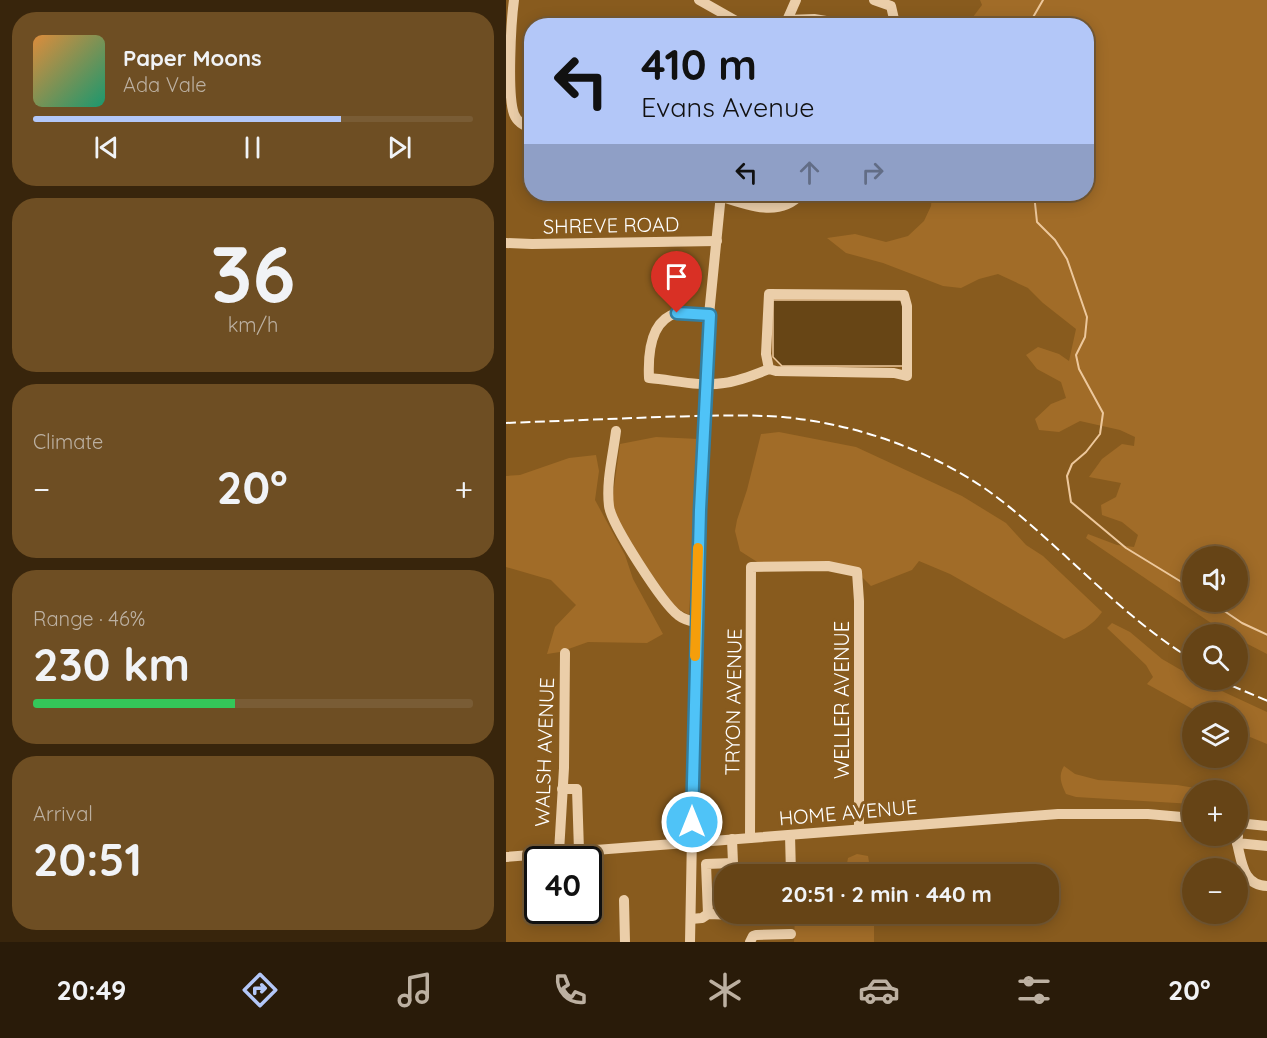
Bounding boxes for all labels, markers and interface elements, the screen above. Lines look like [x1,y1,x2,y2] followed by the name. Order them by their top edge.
[641,38,757,91] text: 410 m
[542,42,620,120] icon: left
[123,44,262,72] text: Paper Moons
[123,72,207,97] text: Ada Vale
[641,90,815,124] text: Evans Avenue
[90,131,123,164] icon: previous
[236,131,269,164] icon: pause
[383,131,416,164] icon: next
[730,156,763,189] icon: left
[793,156,826,189] icon: ahead
[856,156,889,189] icon: right
[543,211,679,239] street label: SHREVE ROAD
[210,224,296,322] text: 36
[651,251,702,313] pin
[660,260,693,293] icon: arrive
[228,312,278,337] text: km/h
[33,429,103,454] text: Climate
[217,459,288,515] text: 20°
[33,468,50,509] text: −
[454,468,473,509] text: +
[1182,546,1248,924] map controls
[1182,546,1248,612] button: sound
[33,606,145,631] text: Range · 46%
[829,621,854,779] street label: WELLER AVENUE
[1182,624,1248,690] button: search
[719,628,747,776] street label: TRYON AVENUE
[33,636,190,692] text: 230 km
[529,677,559,827] street label: WALSH AVENUE
[1182,702,1248,768] button: layers
[1182,780,1248,846] button: +
[660,790,724,854] position arrow
[778,793,918,831] street label: HOME AVENUE
[33,801,93,826] text: Arrival
[33,831,142,887] text: 20:51
[524,846,602,924] speed limit sign: 40
[1182,858,1248,924] button: −
[781,880,992,908] text: 20:51 · 2 min · 440 m
[239,969,281,1011] icon: directions
[394,969,436,1011] icon: music
[549,969,591,1011] icon: phone
[704,969,746,1011] icon: climate
[858,969,900,1011] icon: car
[1013,969,1055,1011] icon: filters
[56,973,126,1007] text: 20:49
[1168,973,1211,1007] text: 20°

